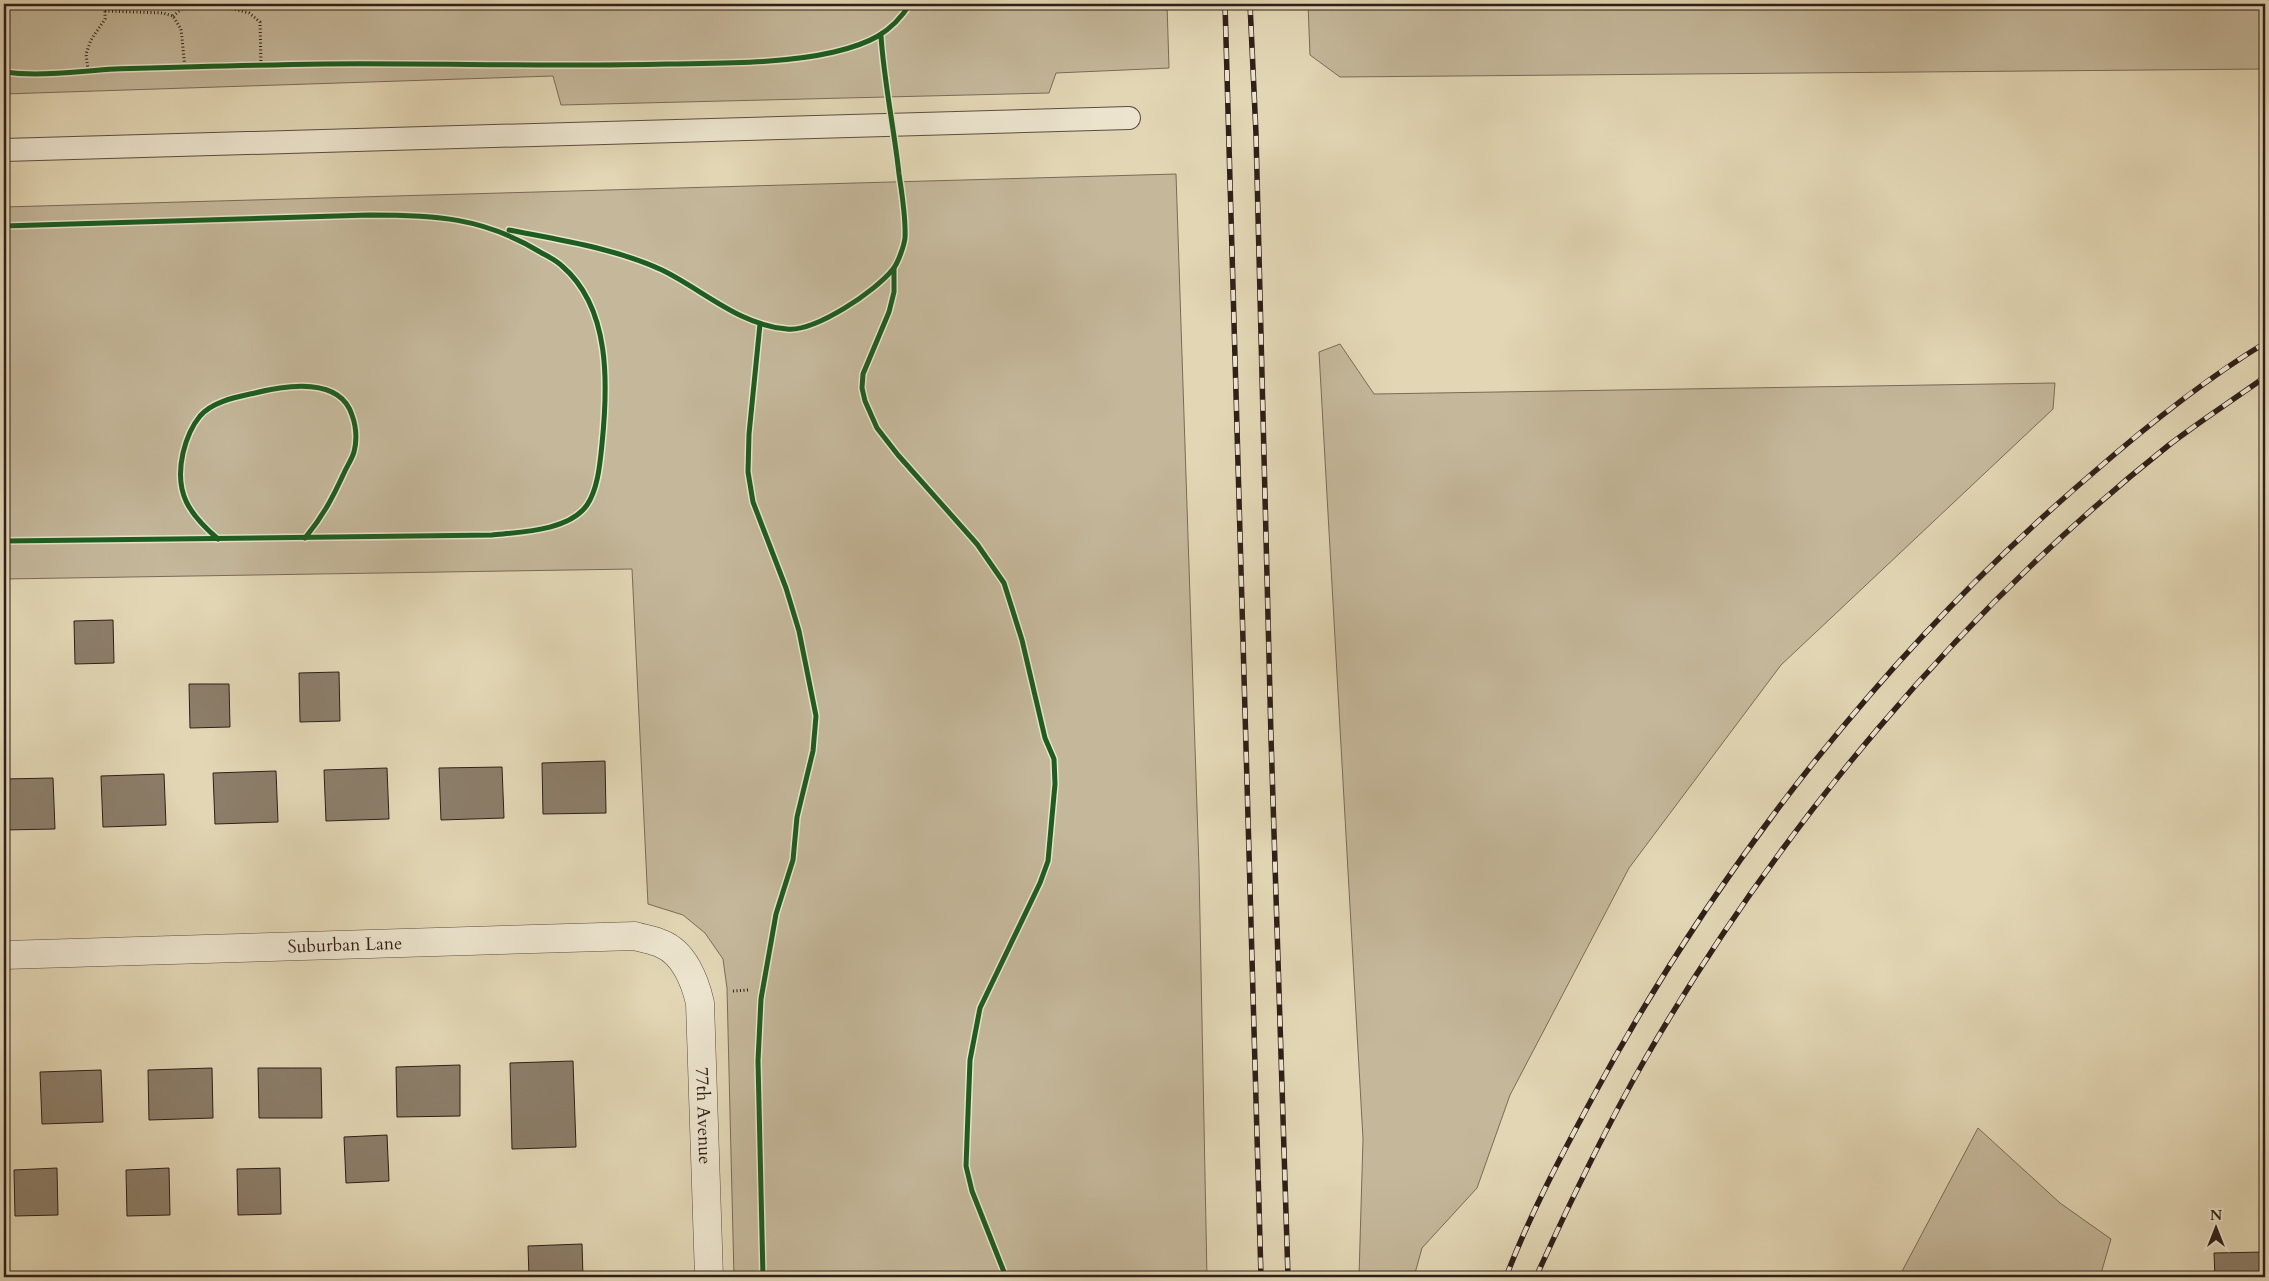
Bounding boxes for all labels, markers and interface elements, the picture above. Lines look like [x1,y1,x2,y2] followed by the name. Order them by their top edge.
[287,931,403,959] street label: Suburban Lane
[690,1067,718,1165] street label: 77th Avenue
[2192,1204,2242,1254] north arrow
[2210,1206,2222,1225] text: N

